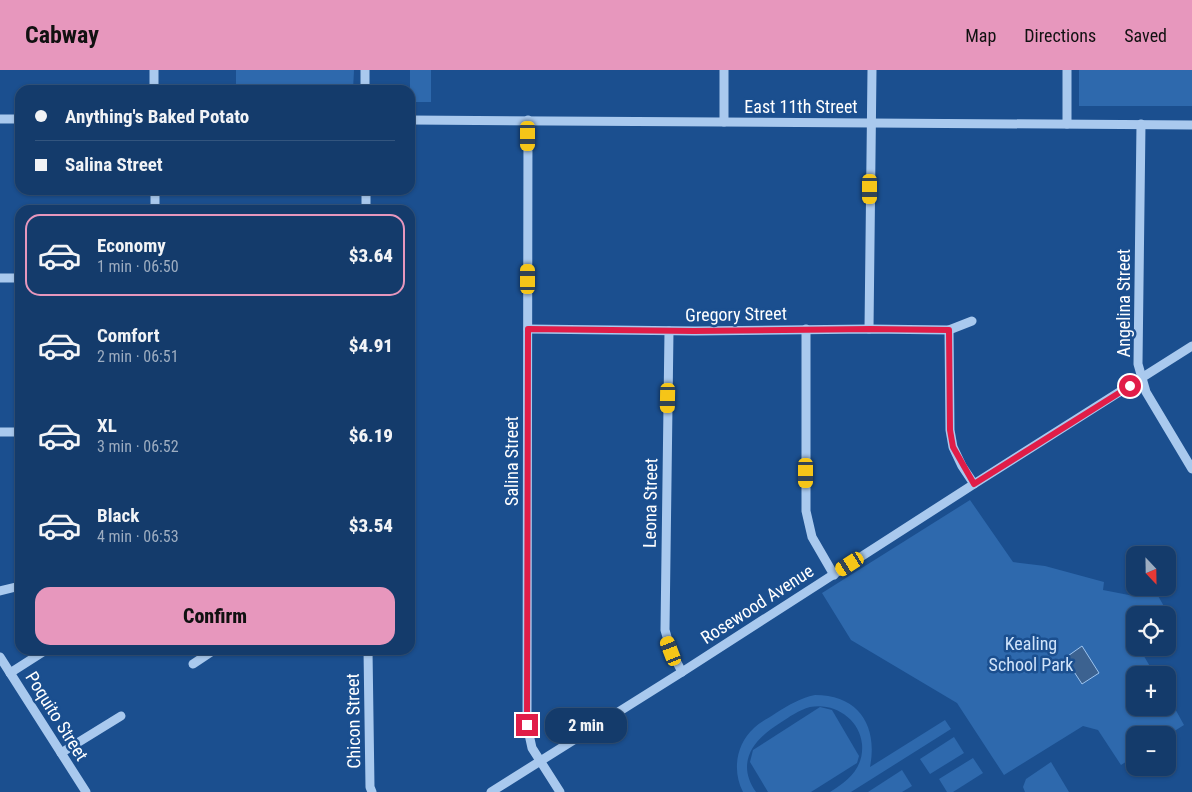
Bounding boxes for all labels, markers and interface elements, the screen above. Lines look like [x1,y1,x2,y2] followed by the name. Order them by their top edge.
[25,21,99,49] text: Cabway
[965,25,996,46] text: Map
[1024,25,1096,46] text: Directions
[1124,25,1167,46] text: Saved
[744,96,858,117] street label: East 11th Street
[65,105,249,128] text: Anything's Baked Potato
[520,121,535,151] car
[65,153,163,176] text: Salina Street
[862,174,877,204] car
[37,233,82,278] icon: car
[97,234,166,257] text: Economy
[349,244,393,267] text: $3.64
[1113,249,1134,357] street label: Angelina Street
[97,257,179,276] text: 1 min · 06:50
[520,264,535,294] car
[685,303,787,325] street label: Gregory Street
[37,323,82,368] icon: car
[97,324,160,347] text: Comfort
[349,334,393,357] text: $4.91
[97,347,179,366] text: 2 min · 06:51
[1119,375,1141,397] route start
[660,383,675,413] car
[37,413,82,458] icon: car
[97,414,117,437] text: XL
[501,416,522,506] street label: Salina Street
[349,424,393,447] text: $6.19
[97,437,179,456] text: 3 min · 06:52
[639,458,661,548] street label: Leona Street
[798,458,813,488] car
[37,503,82,548] icon: car
[97,504,139,527] text: Black
[349,514,393,537] text: $3.54
[97,527,179,546] text: 4 min · 06:53
[1126,546,1176,596] north arrow
[1126,546,1176,776] map controls
[833,550,866,578] car
[697,560,817,648] street label: Rosewood Avenue
[35,587,395,645] button: Confirm
[1126,606,1176,656] button: locate
[989,633,1073,675] park label: Kealing School Park
[658,634,683,668] car
[1126,666,1176,716] button: +
[21,668,93,764] street label: Poquito Street
[342,673,364,769] street label: Chicon Street
[544,708,627,742] callout: 2 min
[516,714,538,736] route end
[568,716,604,735] text: 2 min
[1126,726,1176,776] button: −

